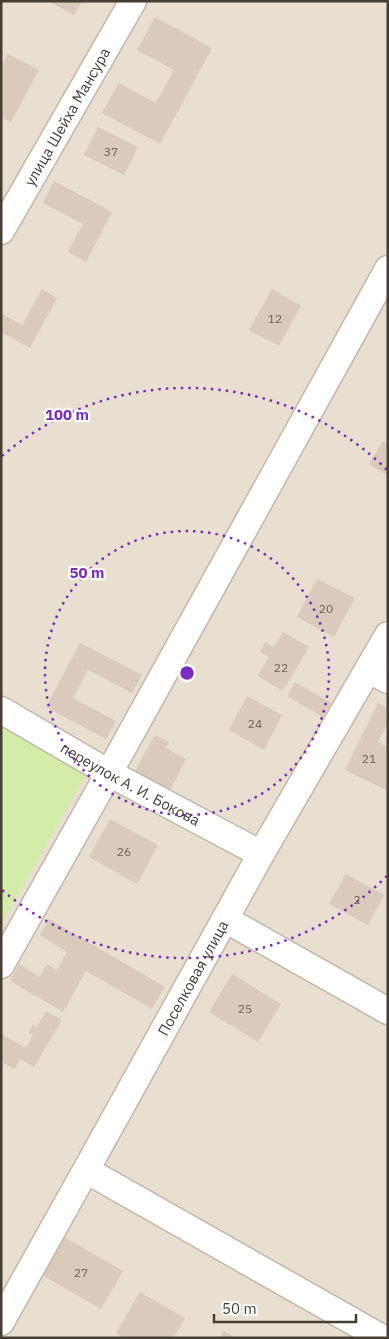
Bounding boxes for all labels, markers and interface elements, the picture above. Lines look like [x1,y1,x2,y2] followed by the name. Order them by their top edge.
[20,44,114,189] street label: улица Шейха Мансура
[104,144,118,159] house number: 37
[268,311,282,326] house number: 12
[45,405,89,424] text: 100 m
[70,563,104,582] text: 50 m
[319,601,333,616] house number: 20
[274,660,288,675] house number: 22
[178,664,196,682] centre of rings
[248,716,262,731] house number: 24
[57,738,204,829] street label: переулок А. И. Бокова
[362,751,376,766] house number: 21
[117,844,131,859] house number: 26
[353,892,361,907] house number: 2
[153,917,232,1039] street label: Поселковая улица
[238,1001,252,1016] house number: 25
[74,1265,88,1280] house number: 27
[214,1292,356,1324] scale bar
[222,1299,257,1318] text: 50 m

